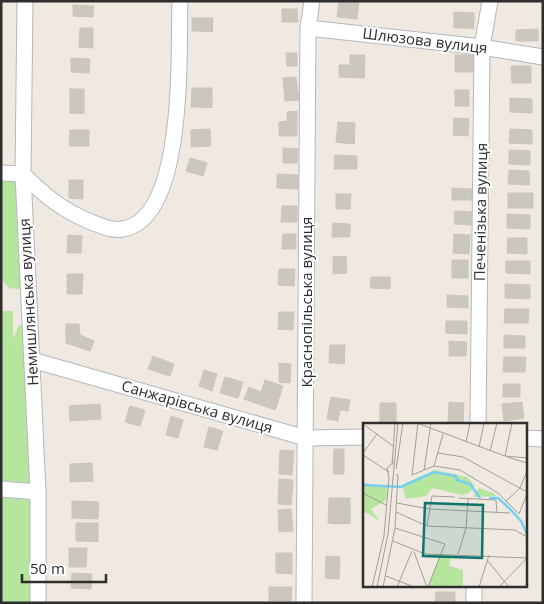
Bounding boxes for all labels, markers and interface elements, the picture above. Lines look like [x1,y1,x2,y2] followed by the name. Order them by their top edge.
[362,22,489,58] street label: Шлюзова вулиця
[469,143,491,281] street label: Печенізька вулиця
[296,217,316,387] street label: Краснопільська вулиця
[14,218,42,386] street label: Немишлянська вулиця
[119,375,275,437] street label: Санжарівська вулиця
[363,423,526,586] inset map
[22,552,106,584] scale bar
[30,558,65,578] text: 50 m

